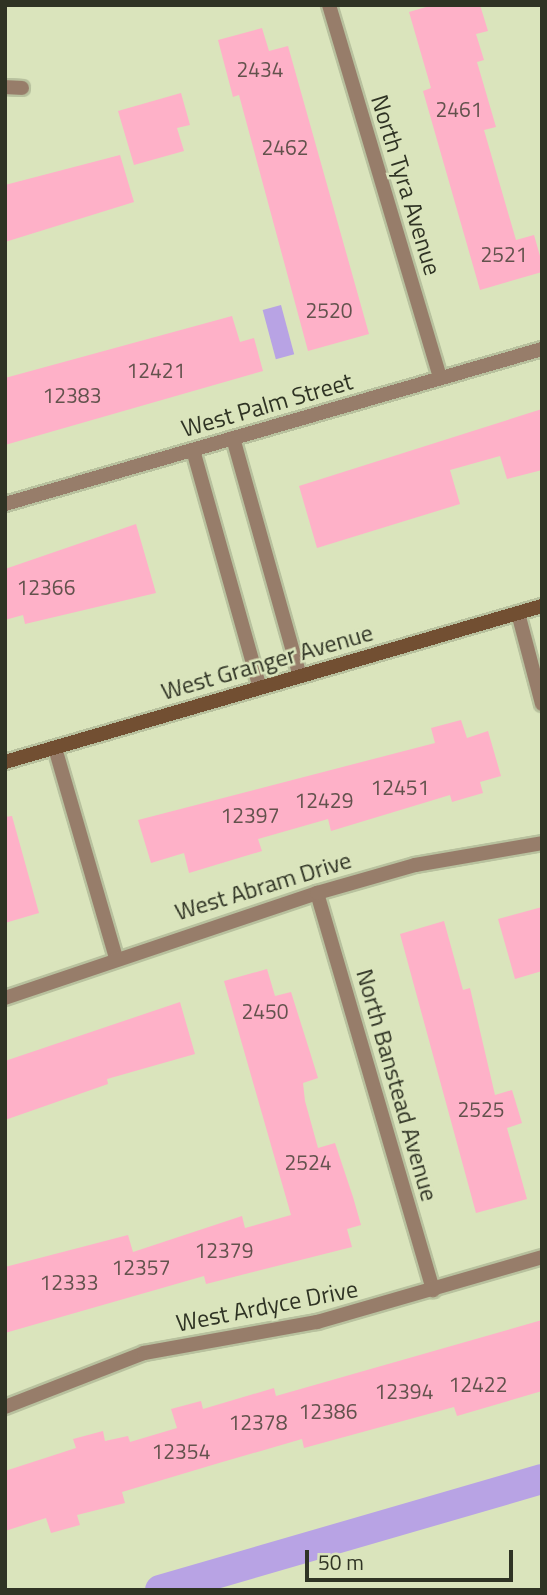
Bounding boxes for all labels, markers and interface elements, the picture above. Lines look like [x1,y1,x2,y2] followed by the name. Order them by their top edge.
[236,56,284,82] house number: 2434
[365,91,447,279] street label: North Tyra Avenue
[435,96,483,122] house number: 2461
[261,134,309,160] house number: 2462
[480,241,528,267] house number: 2521
[305,297,353,323] house number: 2520
[127,357,185,383] house number: 12421
[178,367,356,443] street label: West Palm Street
[43,382,101,408] house number: 12383
[17,574,75,600] house number: 12366
[158,618,376,706] street label: West Granger Avenue
[371,774,429,800] house number: 12451
[295,787,353,813] house number: 12429
[221,802,279,828] house number: 12397
[171,845,355,927] street label: West Abram Drive
[350,966,444,1204] street label: North Banstead Avenue
[241,998,289,1024] house number: 2450
[457,1096,505,1122] house number: 2525
[284,1149,332,1175] house number: 2524
[195,1237,253,1263] house number: 12379
[112,1254,170,1280] house number: 12357
[40,1269,98,1295] house number: 12333
[174,1274,360,1338] street label: West Ardyce Drive
[449,1371,507,1397] house number: 12422
[375,1378,433,1404] house number: 12394
[299,1398,357,1424] house number: 12386
[229,1409,287,1435] house number: 12378
[152,1438,210,1464] house number: 12354
[309,1536,517,1580] scale bar
[318,1546,364,1578] text: 50 m

